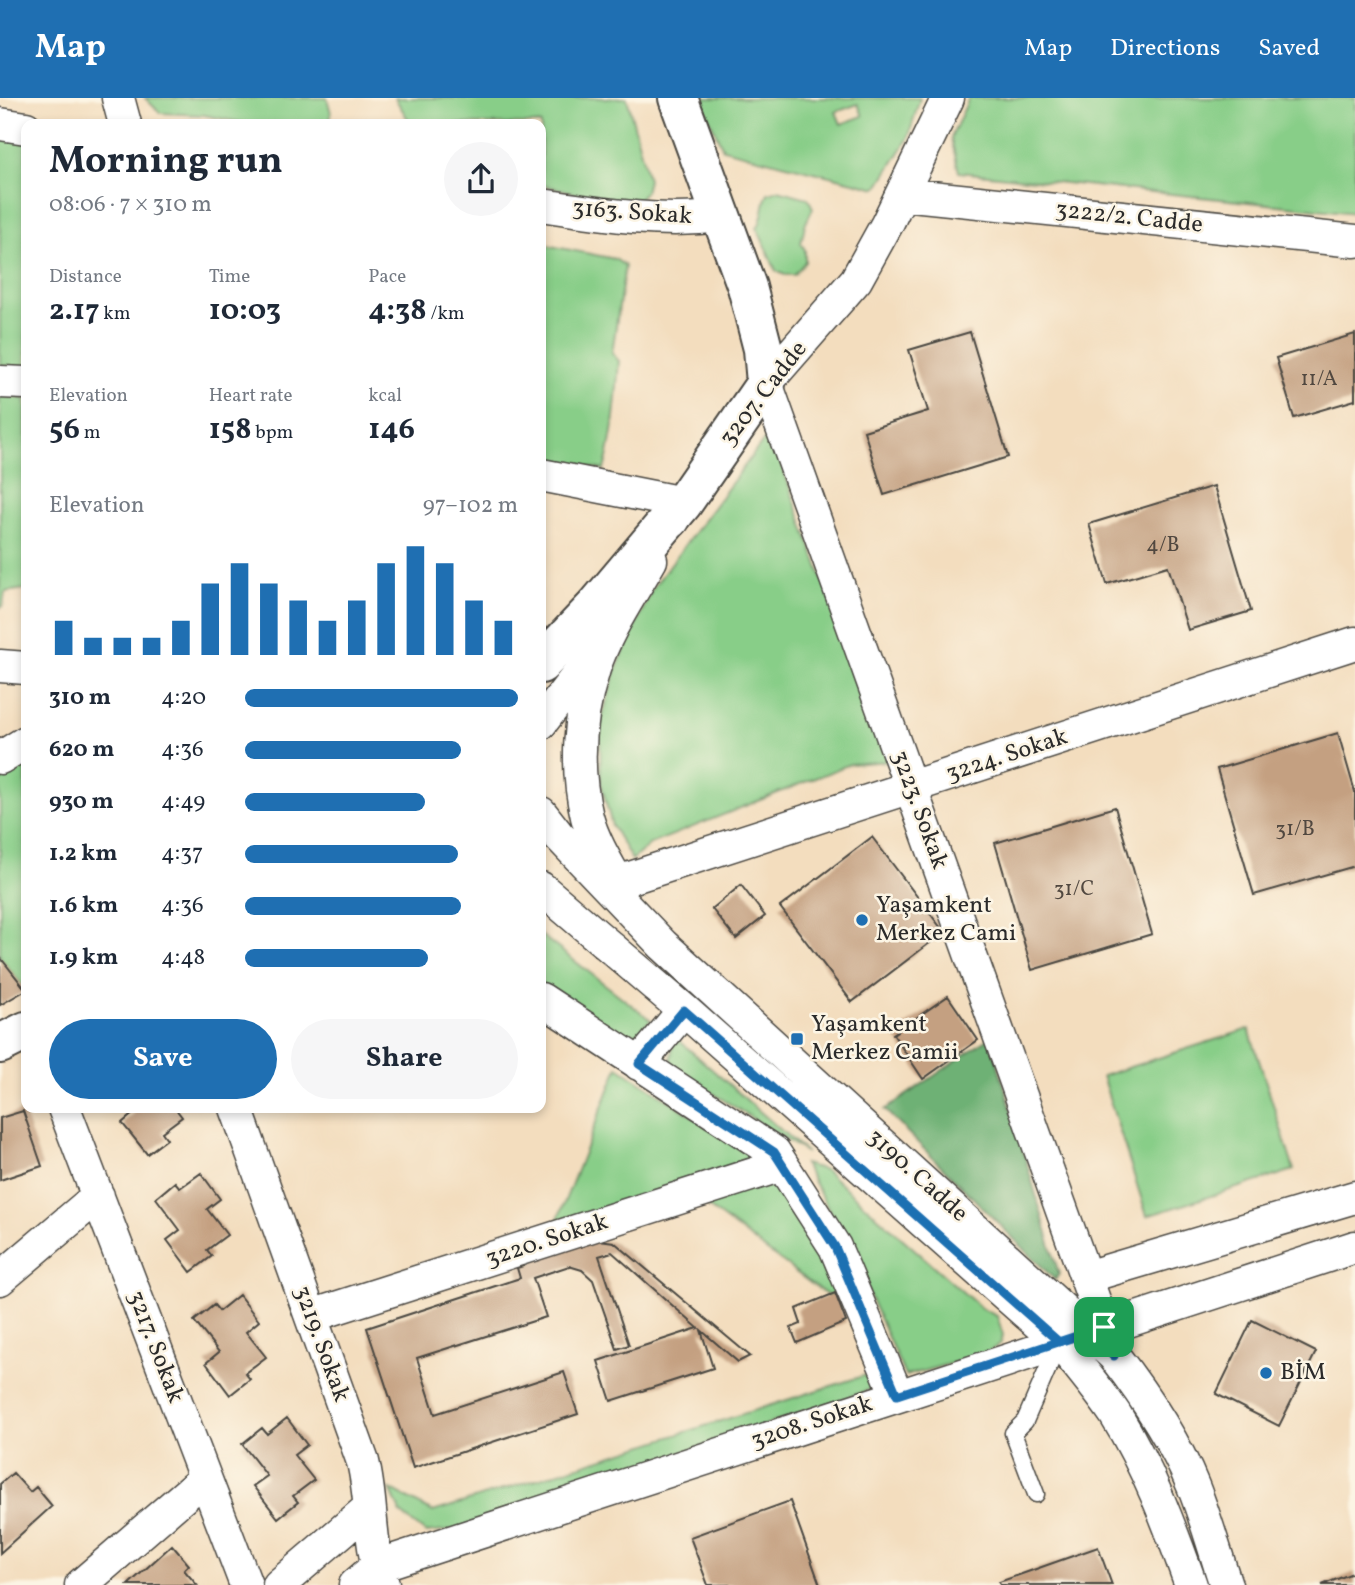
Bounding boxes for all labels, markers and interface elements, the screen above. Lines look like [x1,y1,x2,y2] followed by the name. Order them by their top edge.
[35,26,106,72] text: Map
[1024,32,1072,66] text: Map
[1110,32,1220,66] text: Directions
[1258,32,1320,66] text: Saved
[49,136,283,189] text: Morning run
[444,142,518,216] button: share
[49,189,212,221] text: 08:06 · 7 × 310 m
[571,192,693,234] street label: 3163. Sokak
[1054,193,1204,243] street label: 3222/2. Cadde
[49,264,122,290] text: Distance
[209,264,250,290] text: Time
[368,264,406,290] text: Pace
[49,290,100,332] text: 2.17
[209,290,281,332] text: 10:03
[368,290,427,332] text: 4:38
[100,301,131,327] text: km
[427,301,465,327] text: /km
[712,334,816,454] street label: 3207. Cadde
[1300,365,1338,394] house number: 11/A
[49,383,128,409] text: Elevation
[209,383,293,409] text: Heart rate
[368,383,402,409] text: kcal
[49,409,80,451] text: 56
[209,409,252,451] text: 158
[368,409,415,451] text: 146
[80,420,101,446] text: m
[252,420,293,446] text: bpm
[49,490,145,522] text: Elevation
[423,490,518,522] text: 97–102 m
[1146,531,1180,560] house number: 4/B
[49,682,111,714] text: 310 m
[161,682,206,714] text: 4:20
[942,720,1072,792] street label: 3224. Sokak
[49,734,115,766] text: 620 m
[161,734,204,766] text: 4:36
[882,746,956,874] street label: 3223. Sokak
[49,786,114,818] text: 930 m
[161,786,205,818] text: 4:49
[1275,815,1315,844] house number: 31/B
[49,838,118,870] text: 1.2 km
[161,838,203,870] text: 4:37
[1054,875,1094,904] house number: 31/C
[876,889,1016,951] place label: Yaşamkent Merkez Cami
[49,890,118,922] text: 1.6 km
[161,890,204,922] text: 4:36
[854,912,870,928] marker: Yaşamkent Merkez Cami
[49,942,118,974] text: 1.9 km
[161,942,205,974] text: 4:48
[811,1008,959,1070] place label: Yaşamkent Merkez Camii
[49,1019,277,1099] button: Save
[291,1019,518,1099] button: Share
[789,1031,805,1047] marker: Yaşamkent Merkez Camii
[859,1121,975,1231] street label: 3190. Cadde
[482,1205,612,1277] street label: 3220. Sokak
[284,1281,358,1407] street label: 3219. Sokak
[118,1286,192,1408] street label: 3217. Sokak
[1074,1297,1134,1357] pin
[1085,1308,1123,1346] icon: arrive
[1280,1356,1326,1390] place label: BİM
[1258,1365,1274,1381] marker: BİM
[747,1387,877,1459] street label: 3208. Sokak

